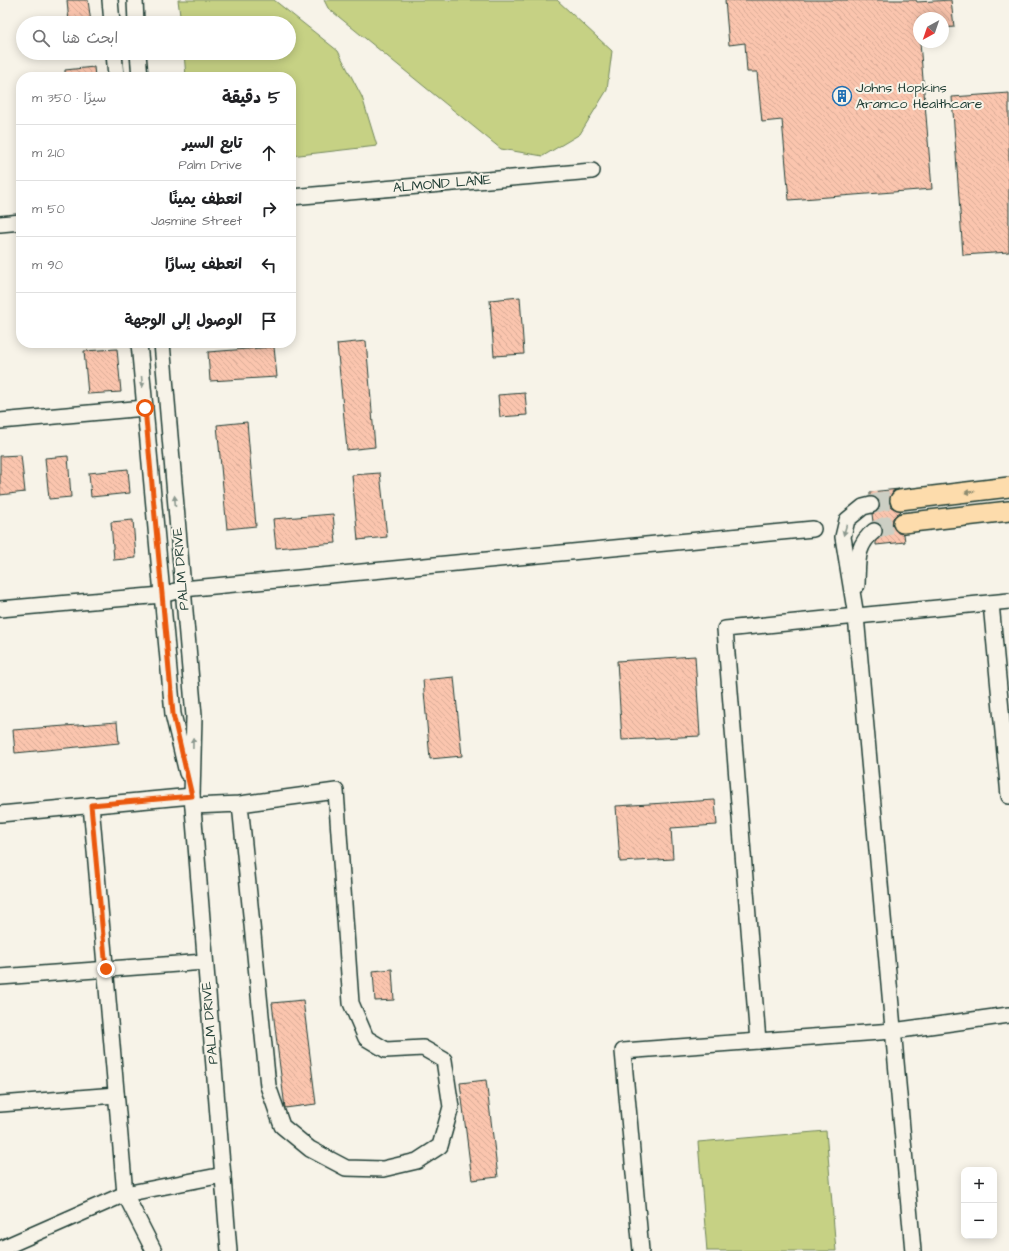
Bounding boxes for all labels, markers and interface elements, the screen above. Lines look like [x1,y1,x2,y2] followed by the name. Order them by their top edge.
[913,12,949,48] north arrow
[16,16,296,60] search box
[30,27,52,49] icon: search
[62,28,118,49] text: ابحث هنا
[856,78,983,114] place label: Johns Hopkins Aramco Healthcare
[831,85,853,107] building icon: Johns Hopkins Aramco Healthcare
[222,86,280,110] text: 5 دقيقة
[32,89,106,107] text: سيرًا · 350 m
[183,133,242,154] text: تابع السير
[258,142,280,164] icon: ahead
[32,144,65,162] text: 210 m
[178,156,242,174] text: Palm Drive
[392,170,493,198] street label: ALMOND LANE
[169,189,242,210] text: انعطف يمينًا
[258,198,280,220] icon: right
[32,200,65,218] text: 50 m
[151,212,242,230] text: Jasmine Street
[165,254,242,275] text: انعطف يسارًا
[258,254,280,276] icon: left
[32,256,63,274] text: 90 m
[125,310,242,331] text: الوصول إلى الوجهة
[258,310,280,332] icon: arrive
[139,376,146,388] one-way arrow
[136,399,154,417] route start
[964,489,976,495] one-way arrow
[172,495,179,508] one-way arrow
[842,524,848,536] one-way arrow
[167,526,195,611] street label: PALM DRIVE
[190,736,196,749] one-way arrow
[97,960,115,978] route end
[196,980,224,1065] street label: PALM DRIVE
[961,1167,997,1239] map controls
[961,1167,997,1203] button: +
[961,1203,997,1239] button: −

